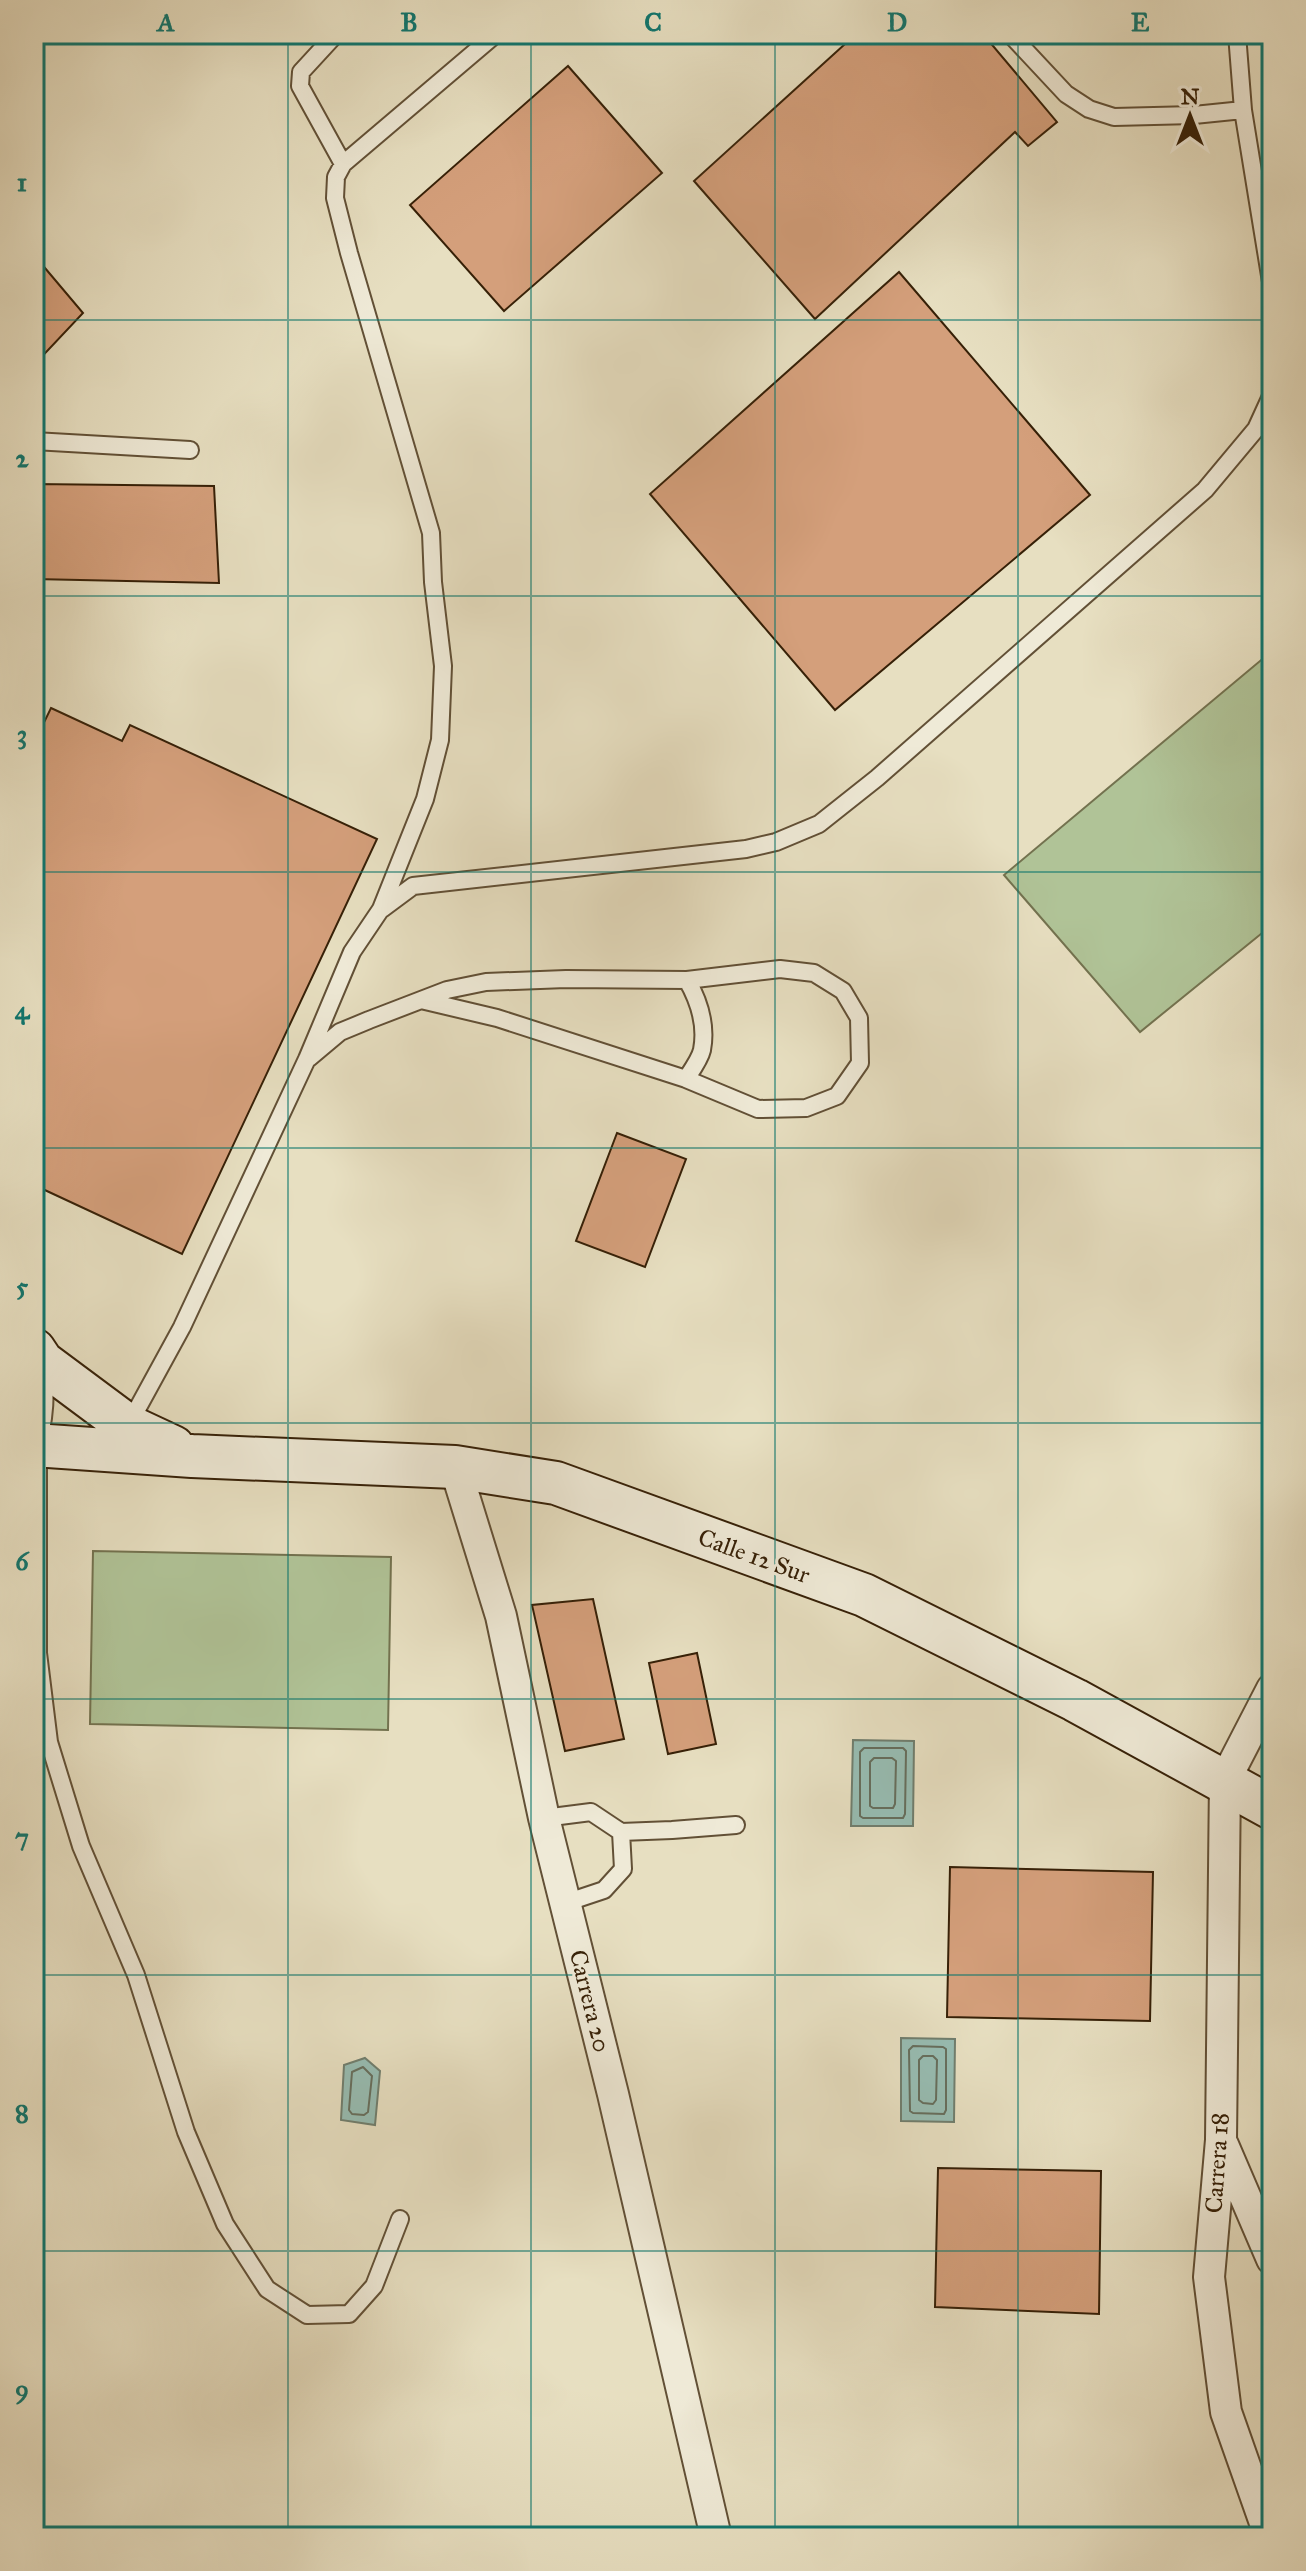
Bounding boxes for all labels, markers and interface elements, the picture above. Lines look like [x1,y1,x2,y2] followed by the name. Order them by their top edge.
[155,6,175,38] text: A
[400,6,418,38] text: B
[644,6,662,38] text: C
[887,6,907,38] text: D
[1131,6,1150,38] text: E
[1150,76,1230,156] north arrow
[1181,83,1200,110] text: N
[17,166,27,198] text: 1
[16,442,30,474] text: 2
[17,718,27,750] text: 3
[15,994,31,1026] text: 4
[16,1270,29,1302] text: 5
[694,1522,814,1590] street label: Calle 12 Sur
[15,1545,30,1577] text: 6
[15,1821,29,1853] text: 7
[563,1947,617,2055] street label: Carrera 20
[15,2097,29,2129] text: 8
[1199,2112,1235,2214] street label: Carrera 18
[15,2373,29,2405] text: 9

